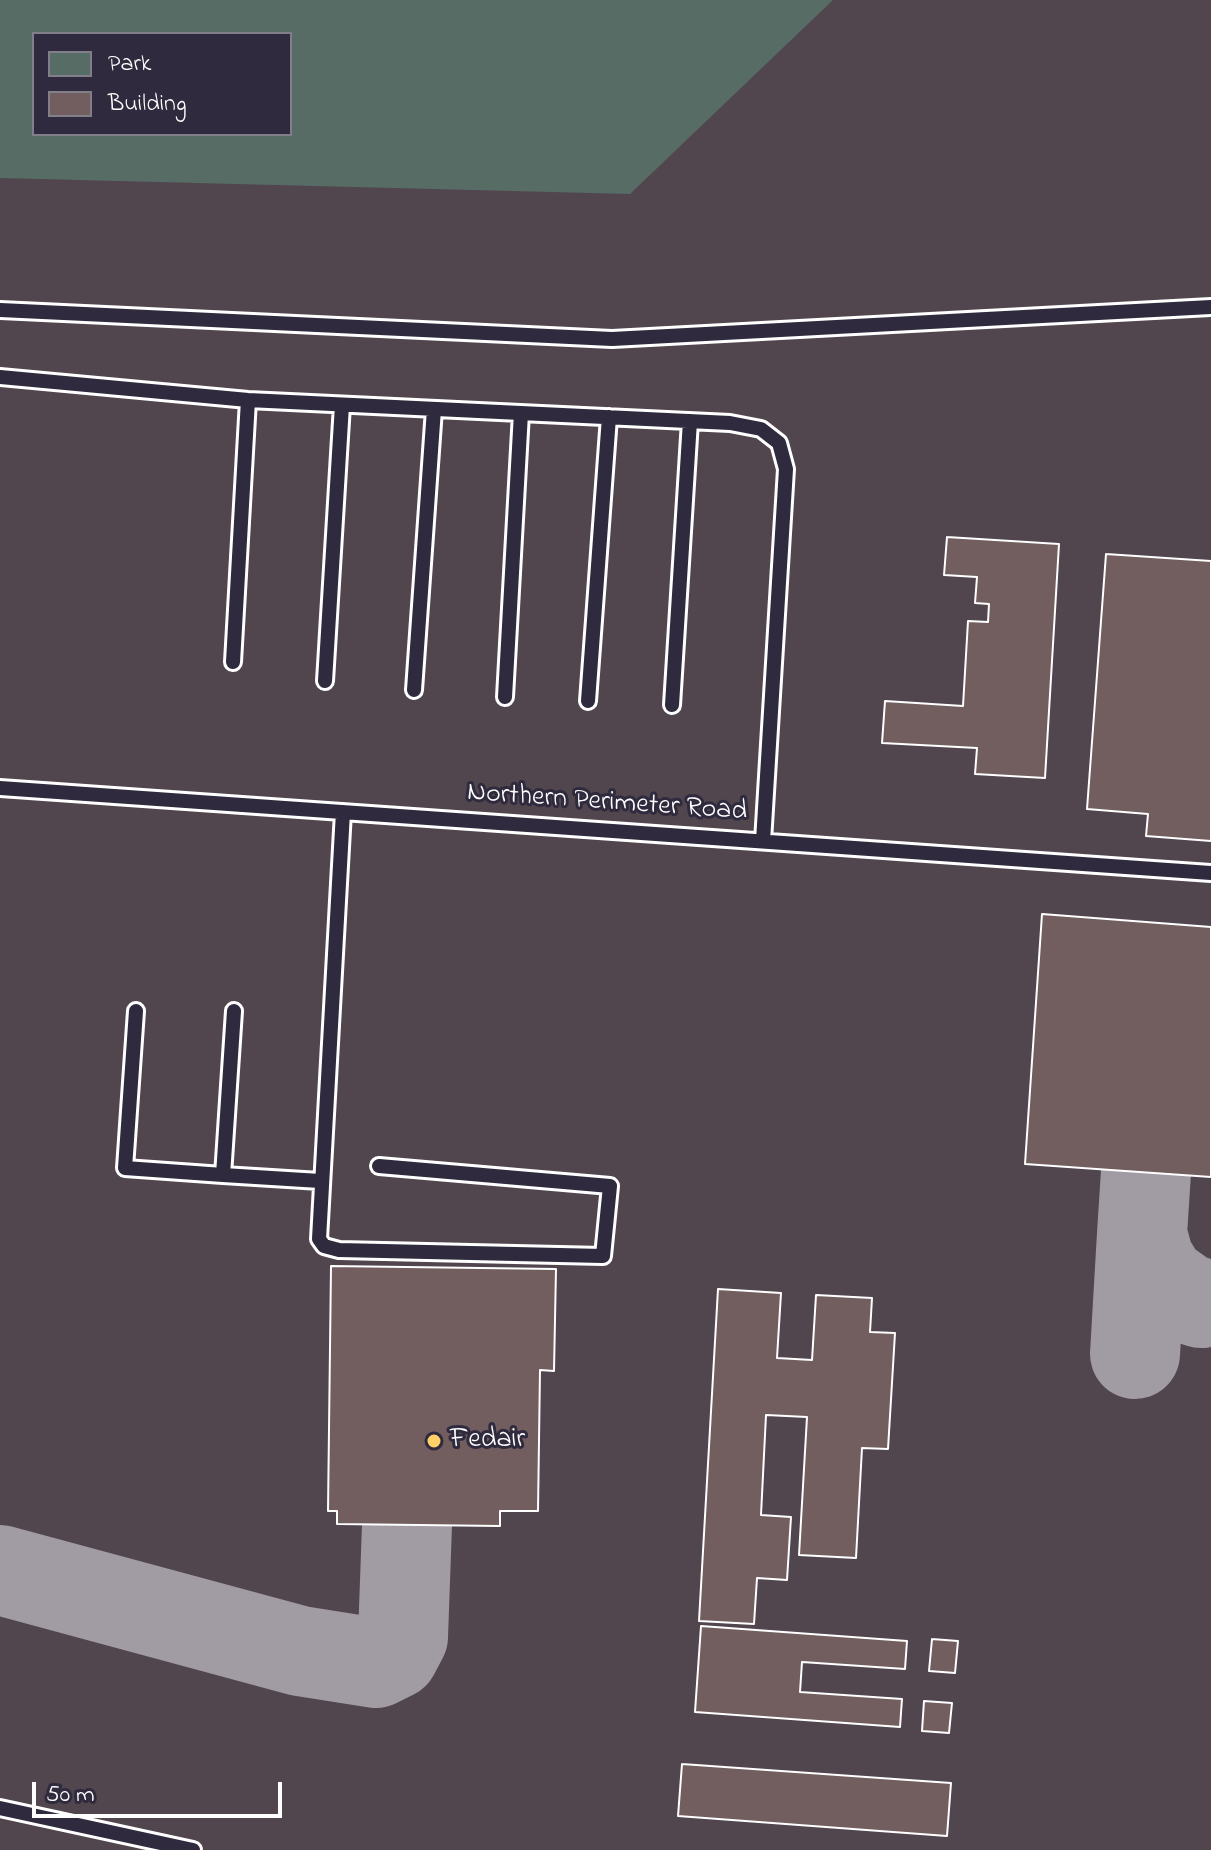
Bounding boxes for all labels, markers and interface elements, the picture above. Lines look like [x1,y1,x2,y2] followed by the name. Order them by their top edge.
[32,32,292,136] legend
[108,47,151,82] text: Park
[108,87,187,122] text: Building
[466,777,748,831] street label: Northern Perimeter Road
[450,1424,525,1458] place label: Fedair
[425,1432,443,1450] marker: Fedair
[36,1766,286,1816] scale bar
[46,1778,95,1813] text: 50 m

